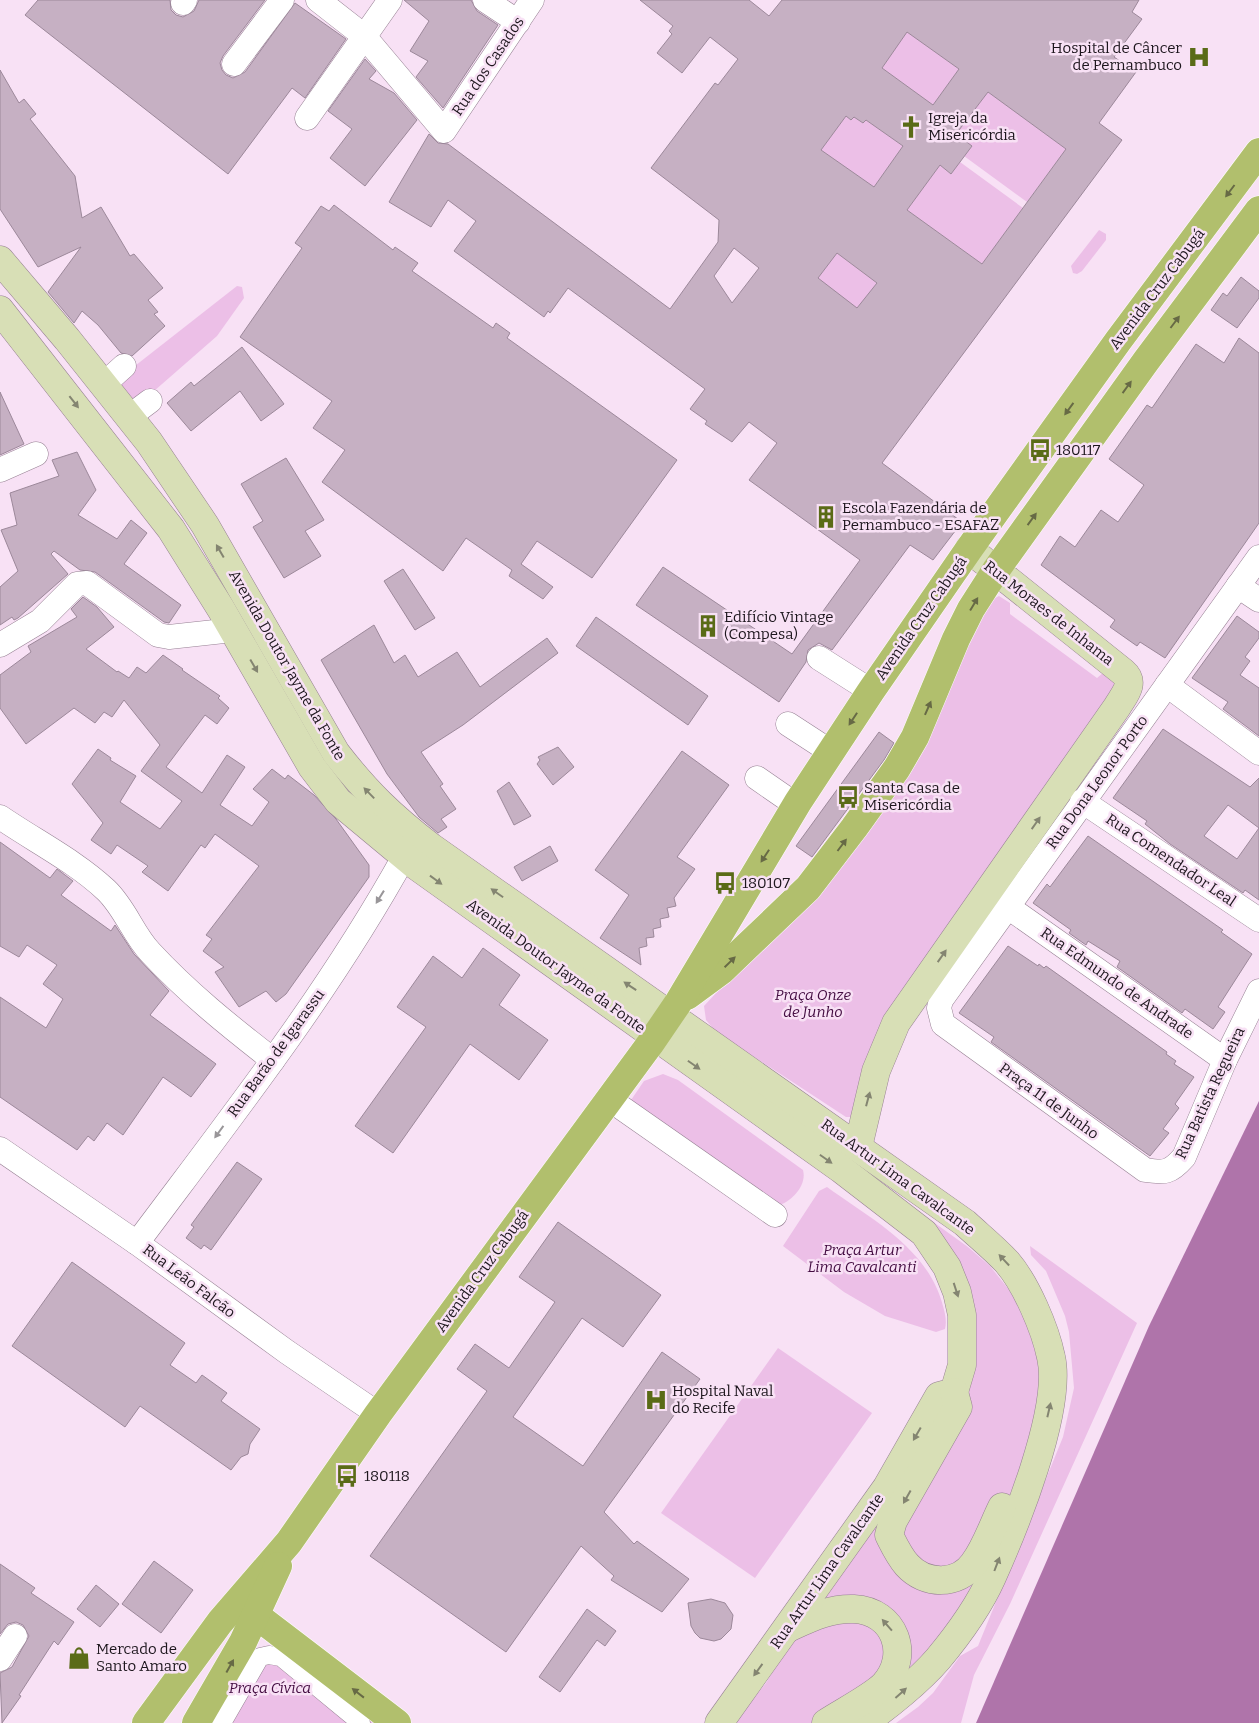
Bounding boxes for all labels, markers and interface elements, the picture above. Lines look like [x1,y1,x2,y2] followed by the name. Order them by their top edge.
[448,13,528,119] street label: Rua dos Casados
[1051,39,1182,74] place label: Hospital de Câncer de Pernambuco
[1186,44,1212,70] hospital icon: Hospital de Câncer de Pernambuco
[928,109,1016,144] place label: Igreja da Misericórdia
[898,114,924,140] church icon: Igreja da Misericórdia
[1225,184,1235,198] one-way arrow
[1106,225,1208,353] street label: Avenida Cruz Cabugá
[1170,315,1180,329] one-way arrow
[1122,381,1133,394] one-way arrow
[69,396,79,409] one-way arrow
[1064,402,1074,416] one-way arrow
[1027,437,1053,463] bus stop icon: 180117
[1056,441,1101,459] place label: 180117
[842,499,999,534] place label: Escola Fazendária de Pernambuco - ESAFAZ
[813,504,839,530] building icon: Escola Fazendária de Pernambuco - ESAFAZ
[1027,512,1037,526] one-way arrow
[216,544,224,558] one-way arrow
[872,553,970,683] street label: Avenida Cruz Cabugá
[981,557,1117,669] street label: Rua Moraes de Inhama
[225,567,349,763] street label: Avenida Doutor Jayme da Fonte
[970,597,979,610] one-way arrow
[724,608,834,643] place label: Edifício Vintage (Compesa)
[695,613,721,639] building icon: Edifício Vintage (Compesa)
[250,659,258,674] one-way arrow
[925,701,933,715] one-way arrow
[1043,712,1151,852] street label: Rua Dona Leonor Porto
[848,713,857,726] one-way arrow
[864,779,960,814] place label: Santa Casa de Misericórdia
[835,784,861,810] bus stop icon: Santa Casa de Misericórdia
[363,788,375,800] one-way arrow
[1103,810,1239,910] street label: Rua Comendador Leal
[1031,816,1041,830] one-way arrow
[836,839,847,852] one-way arrow
[760,850,770,863] one-way arrow
[712,870,738,896] bus stop icon: 180107
[742,874,790,892] place label: 180107
[429,875,443,885] one-way arrow
[490,888,504,898] one-way arrow
[375,890,384,904] one-way arrow
[463,895,649,1037] street label: Avenida Doutor Jayme da Fonte
[1037,923,1197,1043] street label: Rua Edmundo de Andrade
[937,949,947,962] one-way arrow
[724,956,736,968] one-way arrow
[623,981,637,991] one-way arrow
[224,986,328,1120] street label: Rua Barão de Igarassu
[775,986,852,1021] park label: Praça Onze de Junho
[1171,1024,1249,1162] street label: Rua Batista Regueira
[996,1059,1102,1143] street label: Praça 11 de Junho
[687,1060,701,1070] one-way arrow
[865,1091,873,1106] one-way arrow
[818,1115,978,1239] street label: Rua Artur Lima Cavalcante
[214,1125,224,1139] one-way arrow
[820,1154,833,1164] one-way arrow
[432,1206,532,1336] street label: Avenida Cruz Cabugá
[139,1240,239,1322] street label: Rua Leão Falcão
[807,1241,917,1276] park label: Praça Artur Lima Cavalcanti
[998,1254,1010,1266] one-way arrow
[953,1283,960,1298] one-way arrow
[672,1382,773,1417] place label: Hospital Naval do Recife
[643,1387,669,1413] hospital icon: Hospital Naval do Recife
[1045,1403,1053,1418] one-way arrow
[913,1427,922,1440] one-way arrow
[334,1463,360,1489] bus stop icon: 180118
[364,1467,410,1485] place label: 180118
[903,1489,911,1504] one-way arrow
[766,1490,888,1652] street label: Rua Artur Lima Cavalcante
[994,1556,1001,1571] one-way arrow
[881,1619,892,1632] one-way arrow
[96,1640,187,1675] place label: Mercado de Santo Amaro
[66,1645,92,1671] shop icon: Mercado de Santo Amaro
[226,1659,234,1673] one-way arrow
[753,1663,763,1676] one-way arrow
[229,1679,311,1697] park label: Praça Cívica
[895,1687,907,1699] one-way arrow
[352,1688,365,1699] one-way arrow

